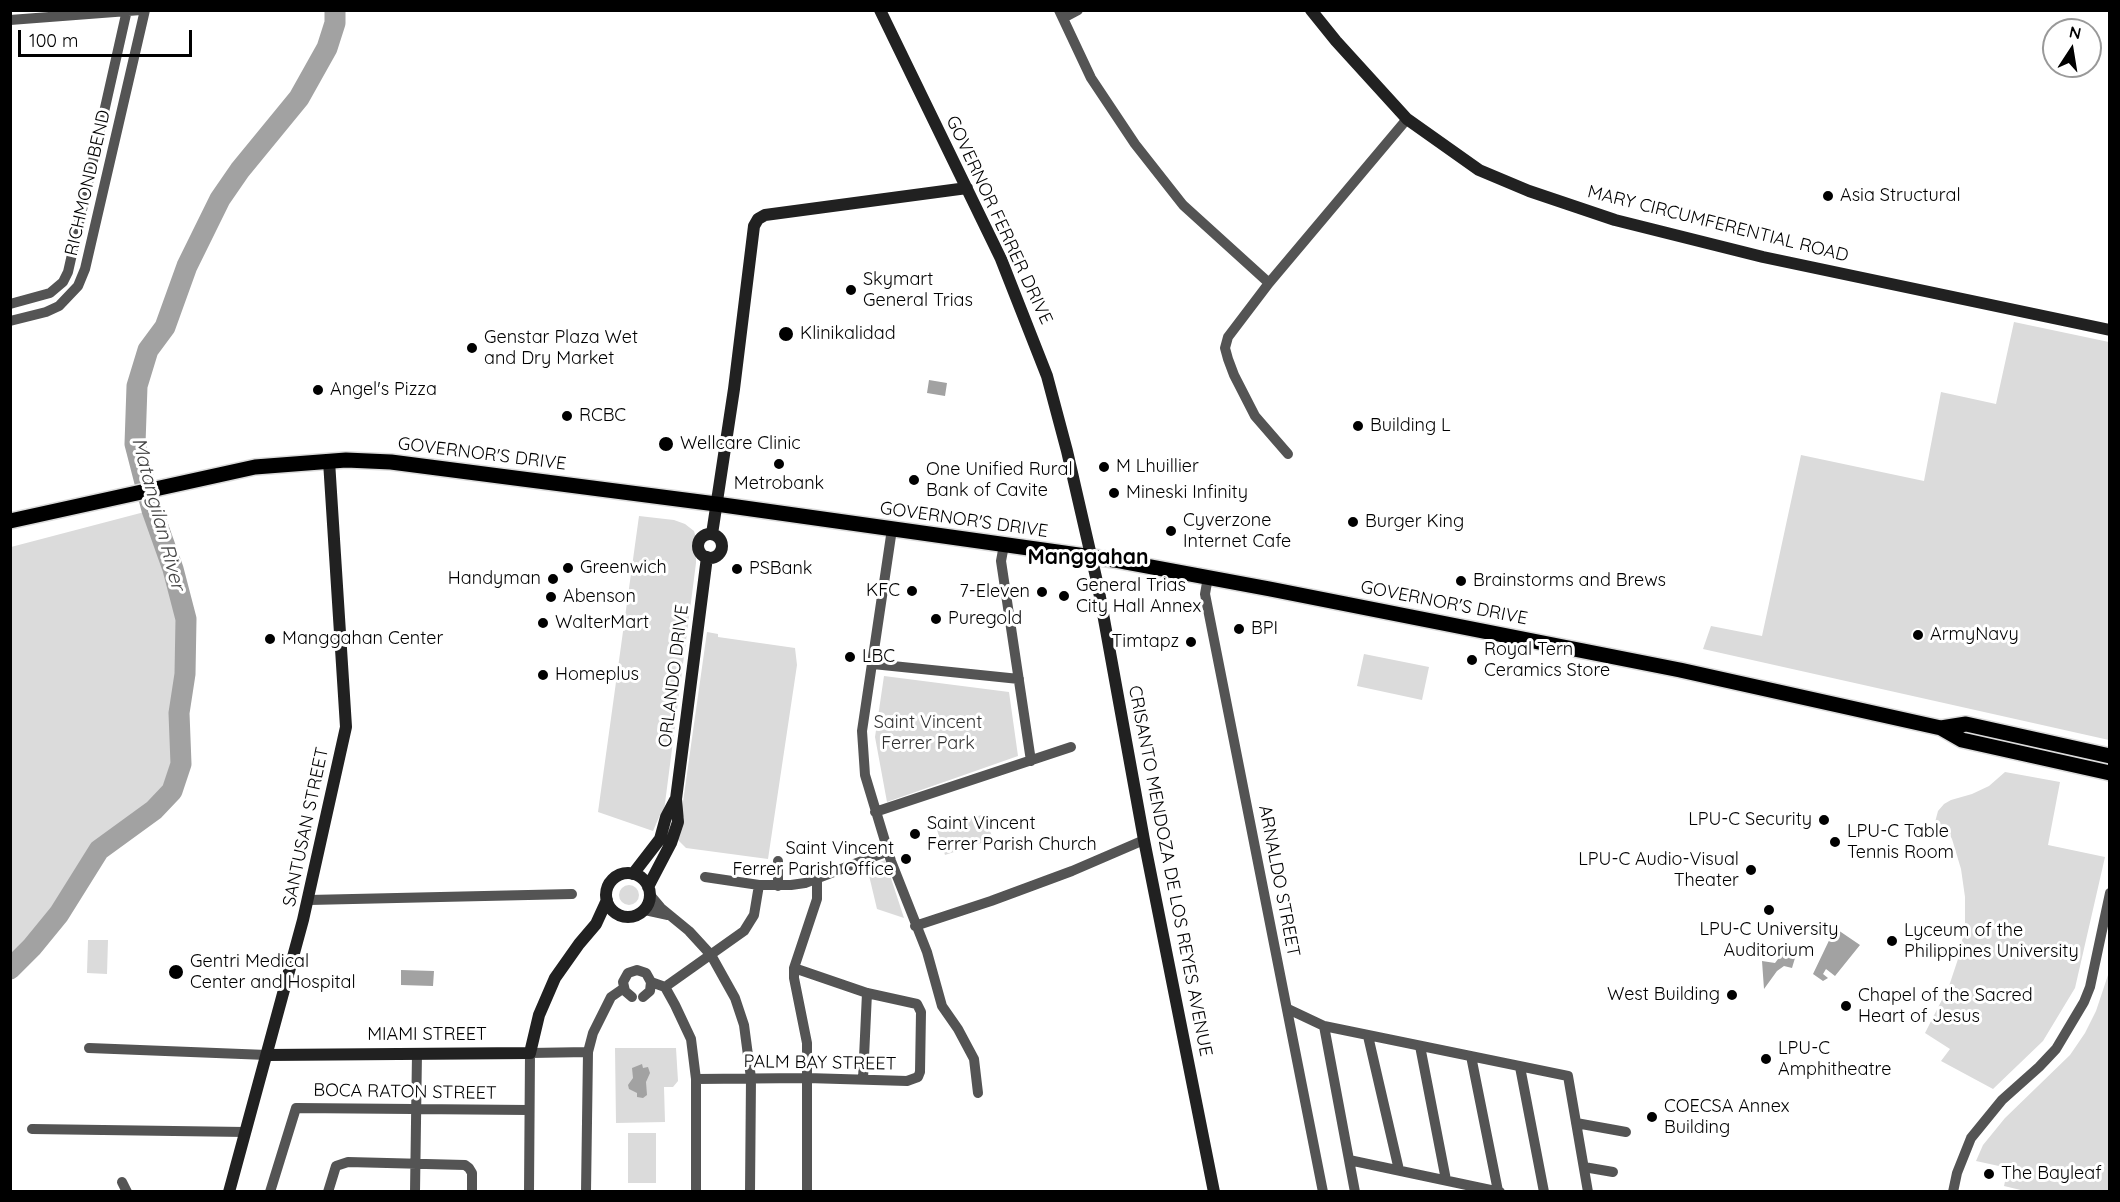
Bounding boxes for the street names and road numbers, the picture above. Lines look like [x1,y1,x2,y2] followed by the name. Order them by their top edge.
[61,108,115,258] street label: RICHMOND BEND
[941,112,1057,328] street label: GOVERNOR FERRER DRIVE
[1585,181,1851,267] street label: MARY CIRCUMFERENTIAL ROAD
[397,433,567,475] street label: GOVERNOR'S DRIVE
[879,498,1049,542] street label: GOVERNOR'S DRIVE
[1359,576,1529,630] street label: GOVERNOR'S DRIVE
[655,603,693,749] street label: ORLANDO DRIVE
[1123,684,1217,1058] street label: CRISANTO MENDOZA DE LOS REYES AVENUE
[279,745,333,909] street label: SANTUSAN STREET
[1254,803,1304,959] street label: ARNALDO STREET
[367,1024,487,1046] street label: MIAMI STREET
[743,1051,897,1075] street label: PALM BAY STREET
[313,1080,497,1104] street label: BOCA RATON STREET

